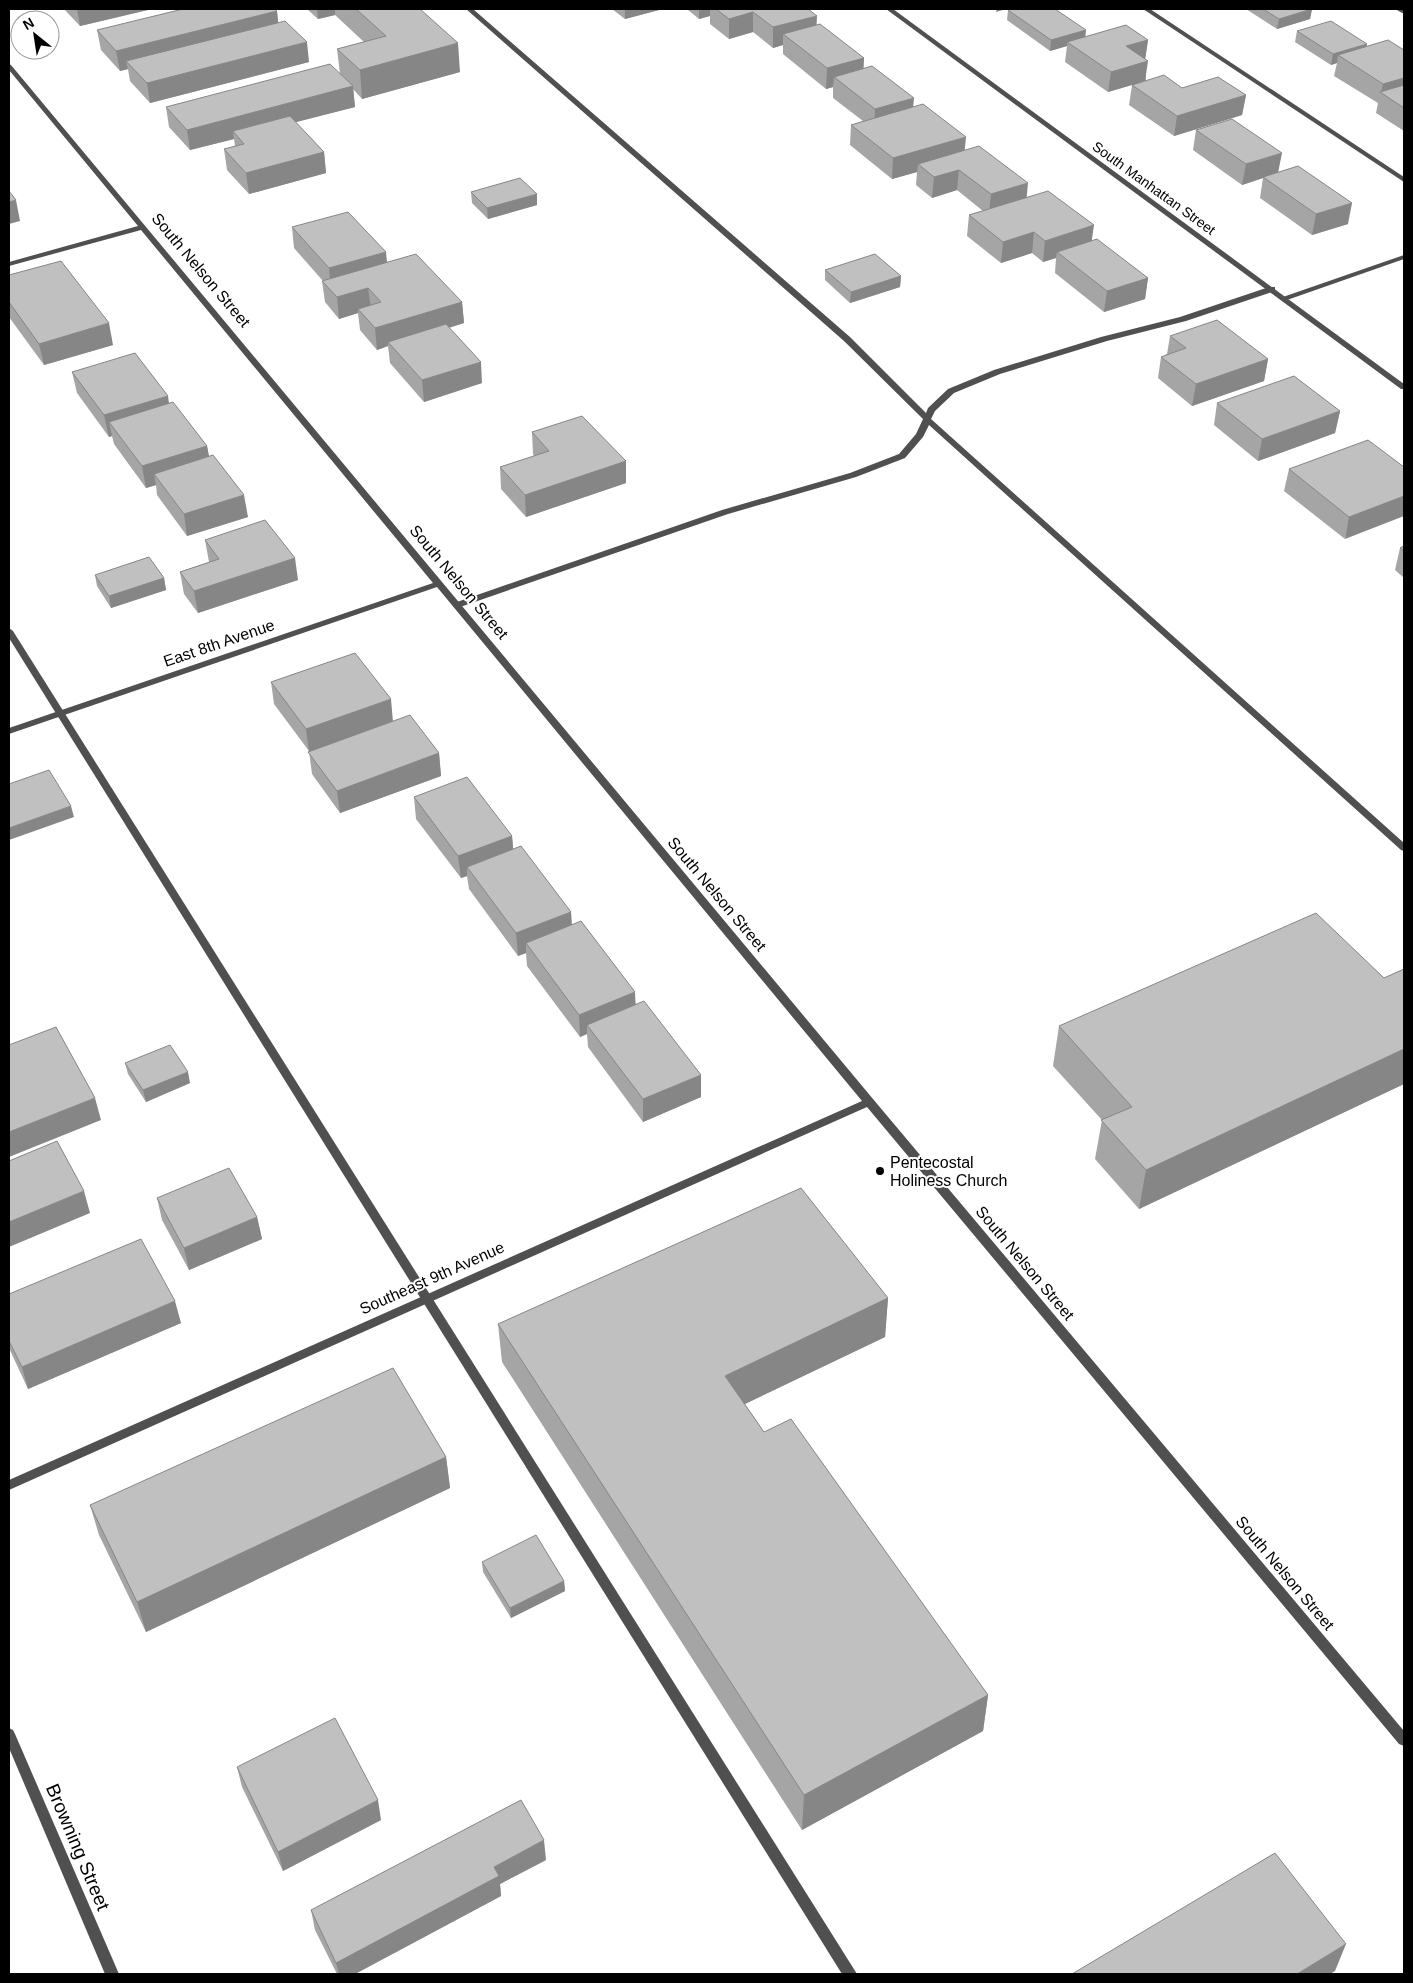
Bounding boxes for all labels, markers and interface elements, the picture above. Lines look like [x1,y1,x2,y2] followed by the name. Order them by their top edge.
[10,10,60,60] north arrow
[20,14,37,33] text: N
[1089,138,1219,238] street label: South Manhattan Street
[148,210,254,331] street label: South Nelson Street
[406,522,512,643] street label: South Nelson Street
[161,616,277,670] street label: East 8th Avenue
[664,834,770,955] street label: South Nelson Street
[890,1154,1007,1189] place label: Pentecostal Holiness Church
[874,1165,886,1177] marker: Pentecostal Holiness Church
[972,1203,1078,1324] street label: South Nelson Street
[357,1238,507,1318] street label: Southeast 9th Avenue
[1232,1513,1338,1634] street label: South Nelson Street
[42,1781,114,1914] street label: Browning Street

